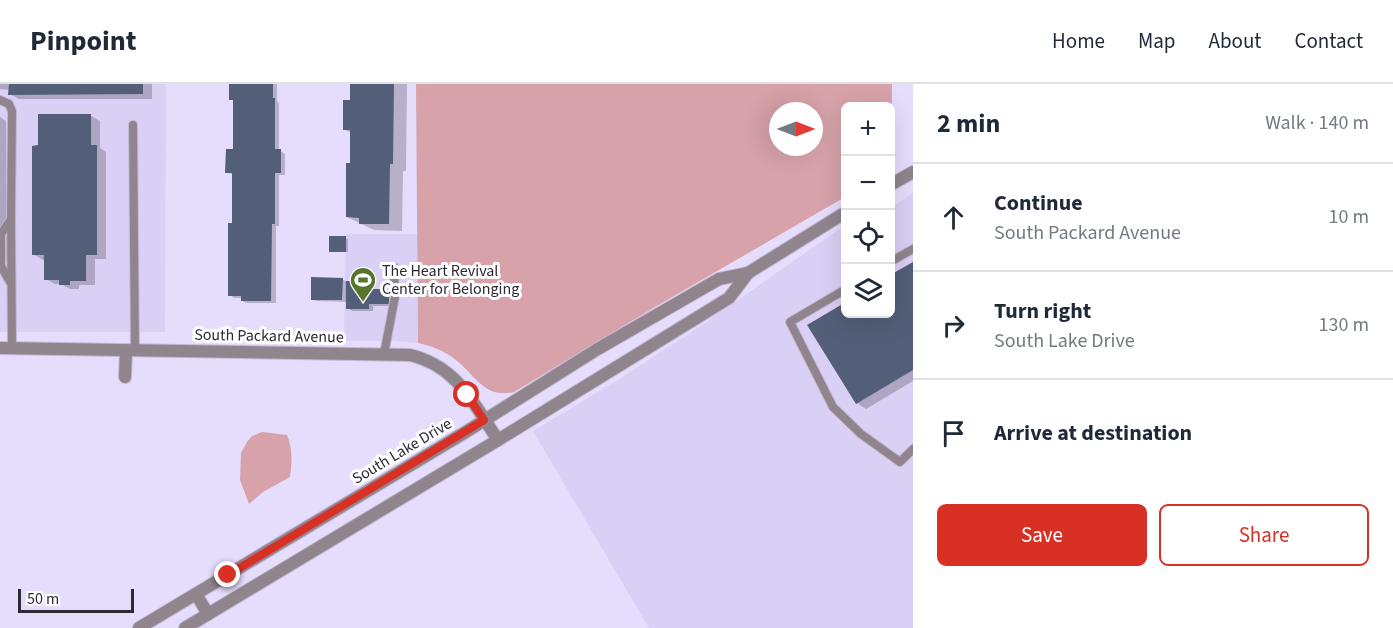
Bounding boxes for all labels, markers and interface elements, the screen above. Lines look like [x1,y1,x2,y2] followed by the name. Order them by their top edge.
[30,21,137,61] text: Pinpoint
[1052,26,1105,56] text: Home
[1138,26,1176,56] text: Map
[1209,26,1261,56] text: About
[1294,26,1363,56] text: Contact
[769,102,823,156] north arrow
[841,102,895,318] map controls
[841,102,895,156] button: +
[937,105,1000,142] text: 2 min
[1265,109,1369,137] text: Walk · 140 m
[841,156,895,210] button: −
[994,187,1083,219] text: Continue
[937,201,970,234] icon: ahead
[1329,203,1369,231] text: 10 m
[841,210,895,264] button: locate
[994,219,1181,247] text: South Packard Avenue
[382,260,519,300] place label: The Heart Revival Center for Belonging
[841,264,895,318] button: layers
[348,265,378,303] sports icon: The Heart Revival Center for Belonging
[994,295,1091,327] text: Turn right
[937,309,970,342] icon: right
[1319,311,1369,339] text: 130 m
[194,324,344,348] street label: South Packard Avenue
[994,327,1135,355] text: South Lake Drive
[453,381,479,407] route start
[348,413,456,489] street label: South Lake Drive
[937,417,970,450] icon: arrive
[994,417,1192,449] text: Arrive at destination
[937,504,1147,566] button: Save
[1159,504,1369,566] button: Share
[214,561,240,587] route end
[18,586,134,614] scale bar
[27,588,59,610] text: 50 m

